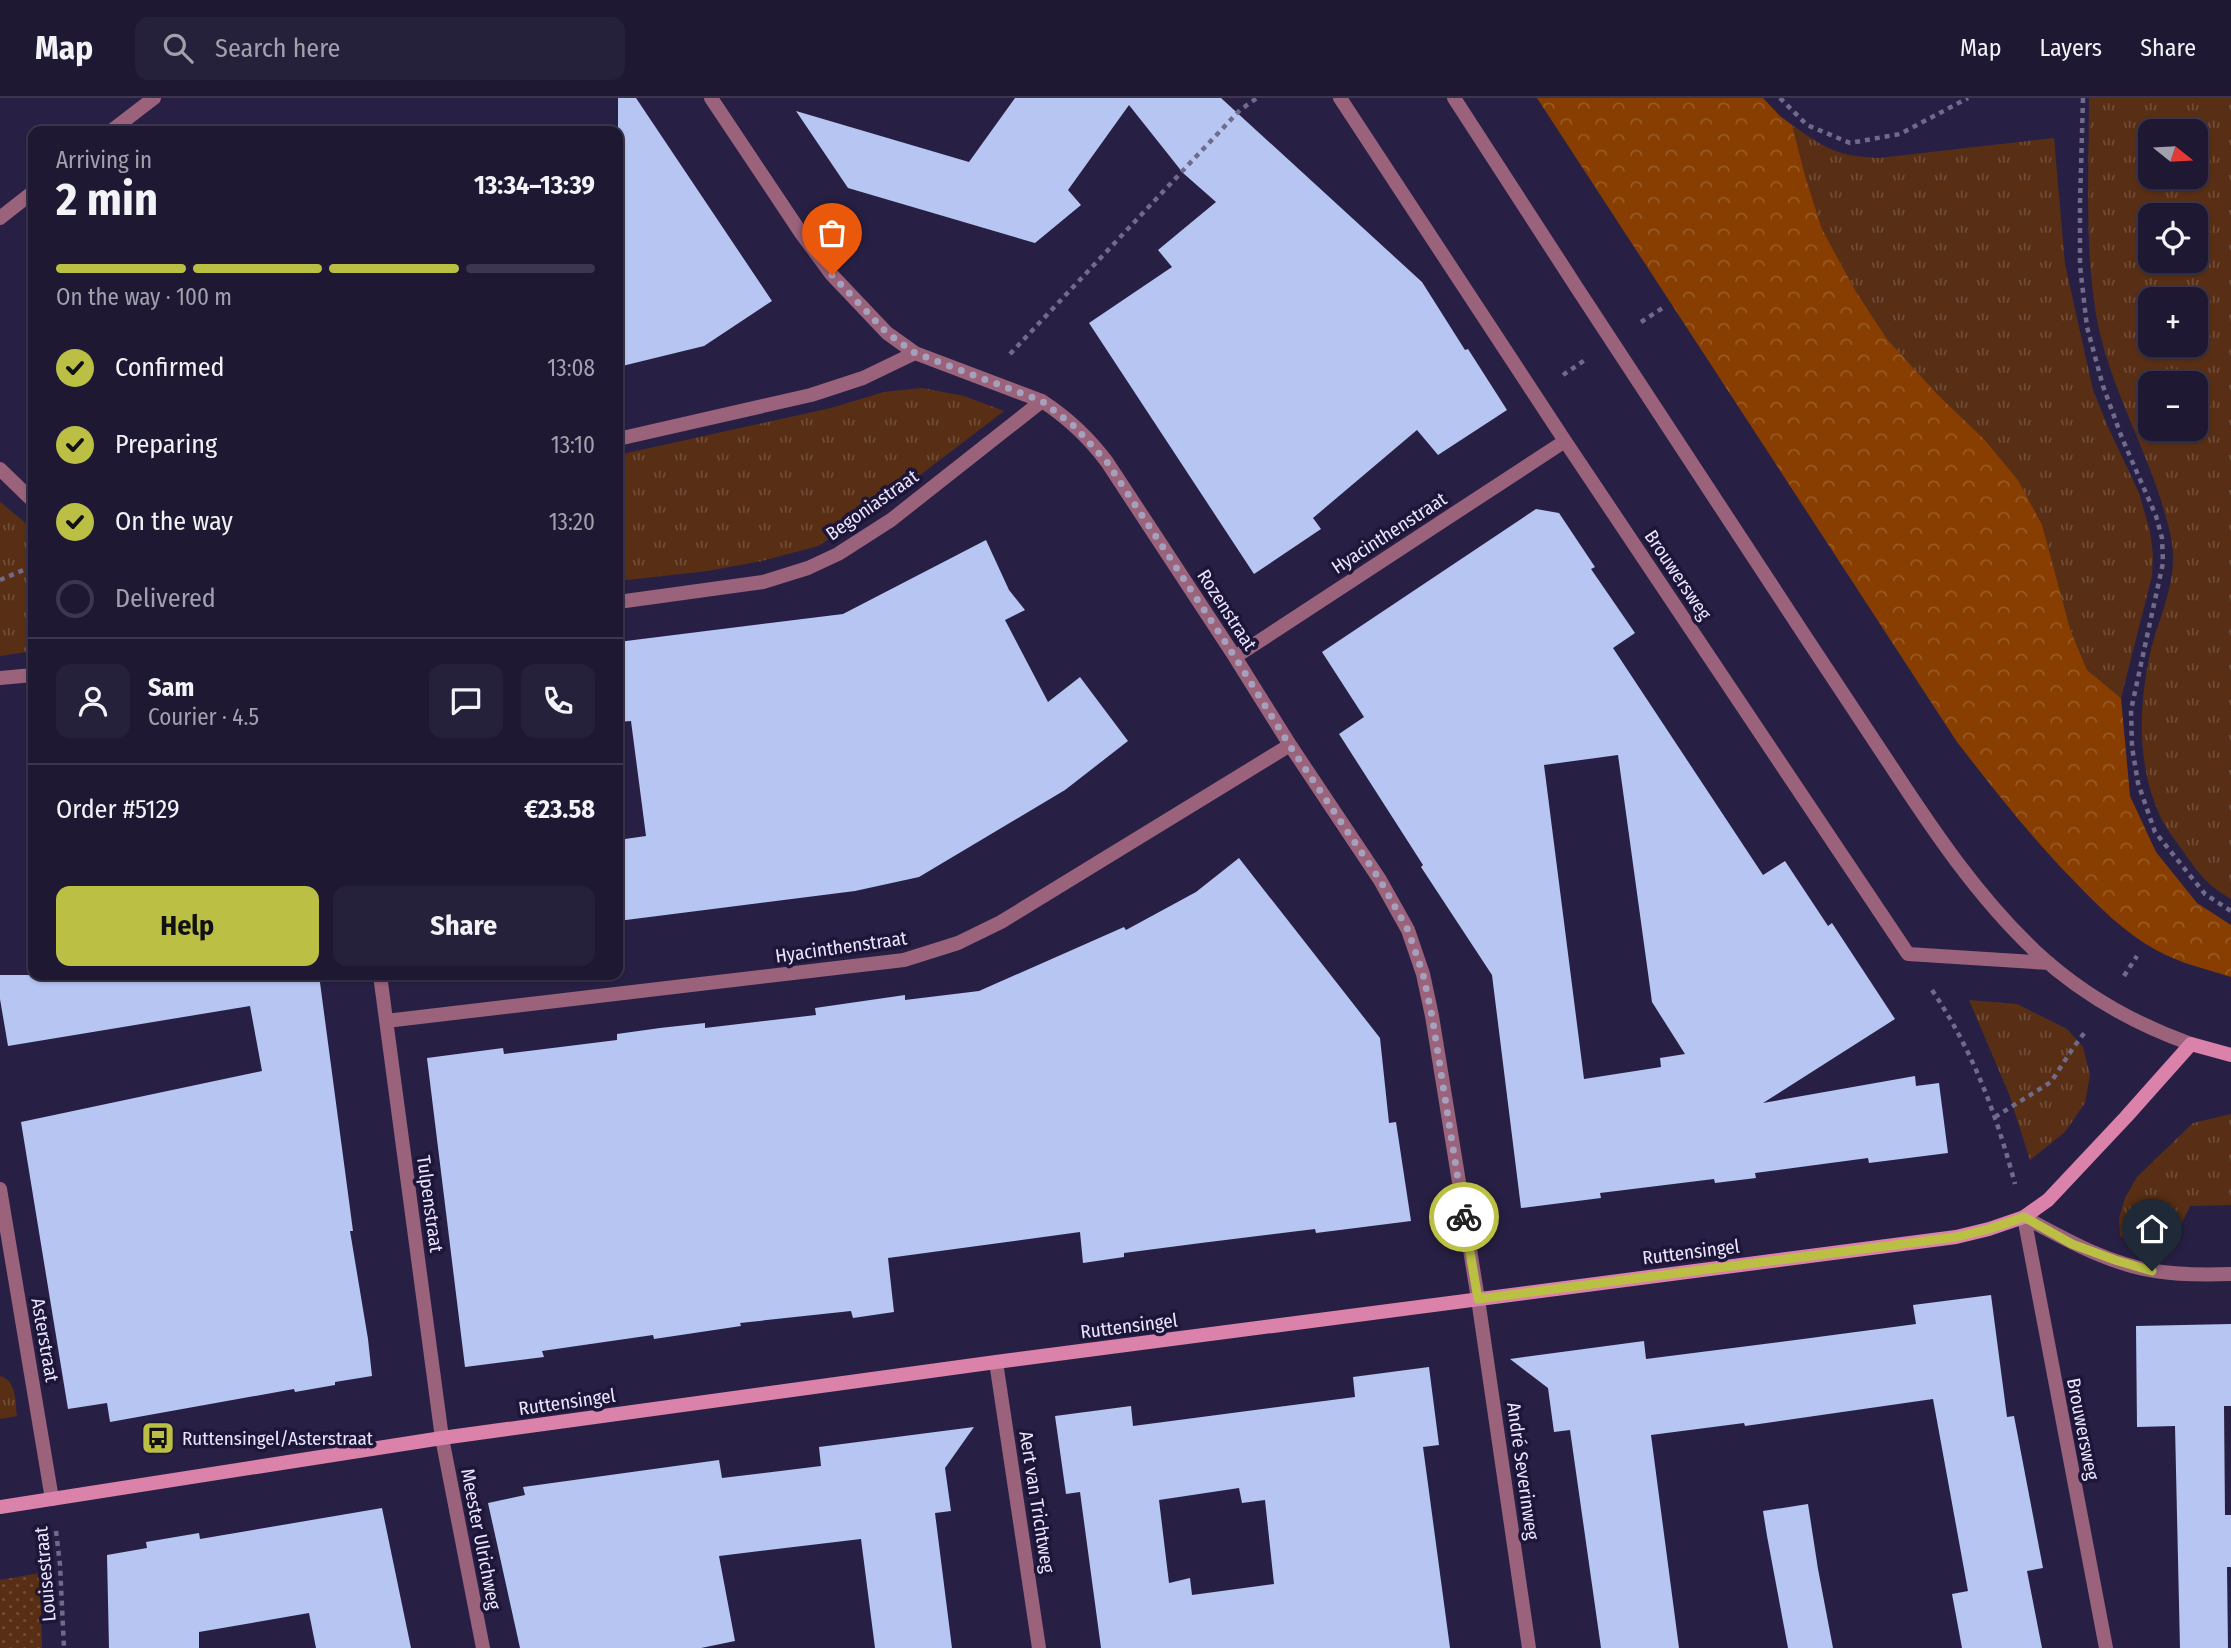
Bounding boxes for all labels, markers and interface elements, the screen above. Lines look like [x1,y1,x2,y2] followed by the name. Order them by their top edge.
[135,17,625,80] search box
[35,28,93,68] text: Map
[159,29,197,67] icon: search
[215,33,340,64] text: Search here
[1960,34,2002,62] text: Map
[2040,34,2102,62] text: Layers
[2140,34,2196,62] text: Share
[2138,119,2208,189] north arrow
[2138,119,2208,441] map controls
[56,146,152,174] text: Arriving in
[474,170,595,201] text: 13:34–13:39
[56,172,158,227] text: 2 min
[802,203,862,275] pin
[2138,203,2208,273] button: locate
[813,214,851,252] icon: bag
[56,283,232,311] text: On the way · 100 m
[2138,287,2208,357] button: +
[56,349,94,387] icon: check
[115,352,225,383] text: Confirmed
[547,354,595,382] text: 13:08
[2138,371,2208,441] button: −
[56,426,94,464] icon: check
[115,429,217,460] text: Preparing
[551,431,595,459] text: 13:10
[821,464,923,545] street label: Begoniastraat
[1327,487,1452,579] street label: Hyacinthenstraat
[56,503,94,541] icon: check
[115,506,233,537] text: On the way
[549,508,595,536] text: 13:20
[1640,526,1716,624] street label: Brouwersweg
[1192,565,1262,655] street label: Rozenstraat
[115,583,216,614] text: Delivered
[56,664,130,738] button: person
[429,664,503,738] button: chat
[521,664,595,738] button: phone
[148,672,194,703] text: Sam
[148,703,259,731] text: Courier · 4.5
[56,794,180,825] text: Order #5129
[524,794,595,825] text: €23.58
[56,886,319,966] button: Help
[333,886,595,966] button: Share
[774,926,909,968] street label: Hyacinthenstraat
[412,1154,448,1255] street label: Tulpenstraat
[1429,1182,1499,1252] courier
[1445,1198,1483,1236] icon: bike
[2122,1199,2182,1271] pin
[2133,1210,2171,1248] icon: home
[1641,1235,1741,1269] street label: Ruttensingel
[26,1296,64,1385] street label: Asterstraat
[1079,1309,1179,1343] street label: Ruttensingel
[2062,1376,2104,1482] street label: Brouwersweg
[517,1384,617,1420] street label: Ruttensingel
[1502,1401,1544,1541] street label: André Severinweg
[139,1419,177,1457] bus stop icon: Ruttensingel/Asterstraat
[182,1427,374,1450] place label: Ruttensingel/Asterstraat
[1014,1429,1060,1575] street label: Aert van Trichtweg
[456,1466,506,1612] street label: Meester Ulrichweg
[29,1525,61,1622] street label: Louisestraat

